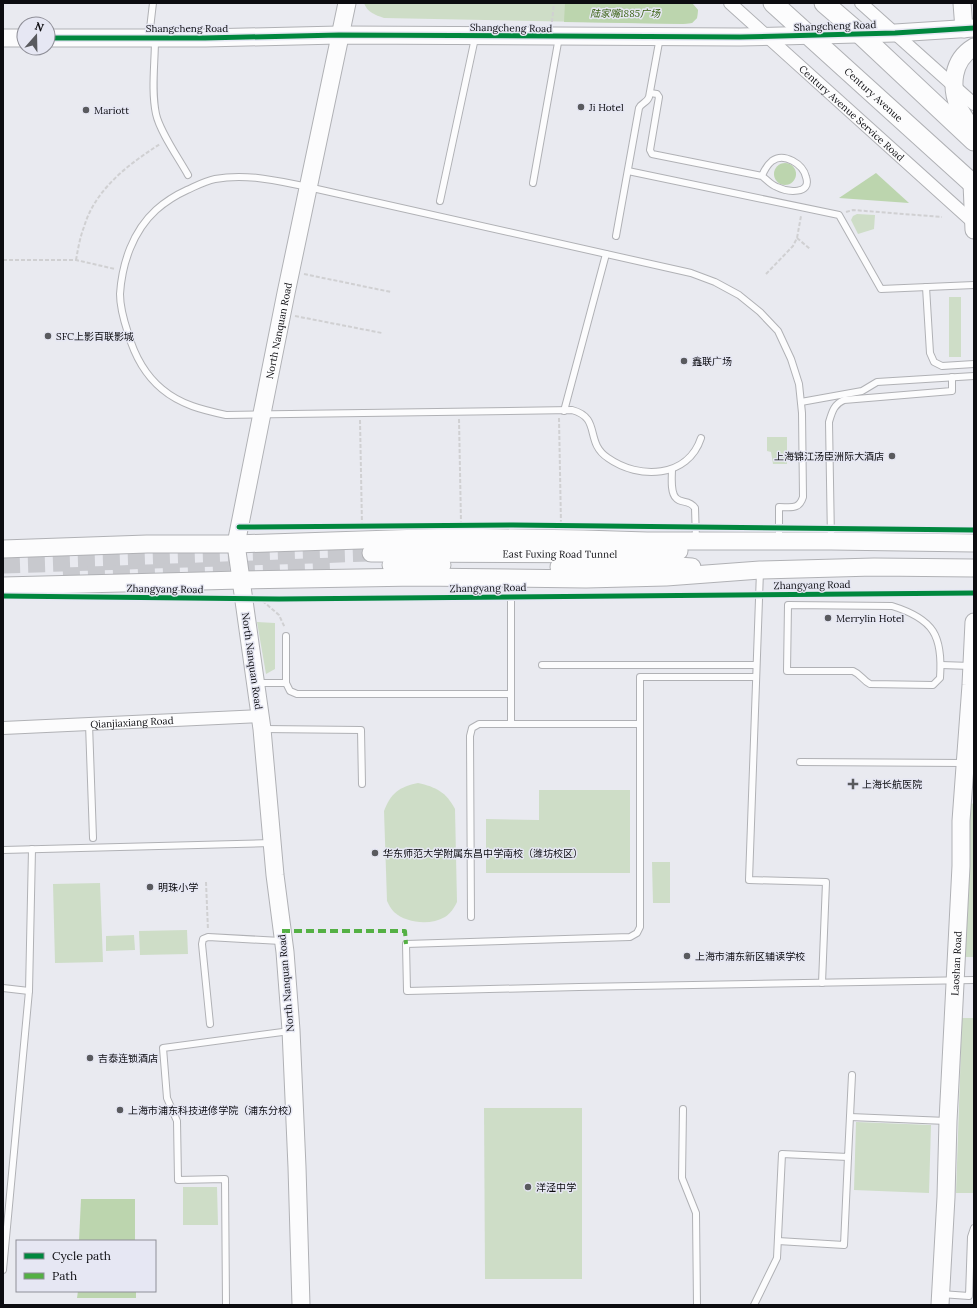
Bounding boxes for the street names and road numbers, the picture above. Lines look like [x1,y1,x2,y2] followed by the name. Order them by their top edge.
[794,18,876,34] street label: Shangcheng Road
[470,21,552,35] street label: Shangcheng Road
[146,22,228,35] street label: Shangcheng Road
[796,62,907,164] street label: Century Avenue Service Road
[842,64,906,125] street label: Century Avenue
[263,281,295,380] street label: North Nanquan Road
[503,547,618,560] street label: East Fuxing Road Tunnel
[773,578,851,592] street label: Zhangyang Road
[449,581,527,595] street label: Zhangyang Road
[126,582,204,596] street label: Zhangyang Road
[239,612,265,710] street label: North Nanquan Road
[90,714,174,730] street label: Qianjiaxiang Road
[948,931,964,996] street label: Laoshan Road
[275,934,297,1032] street label: North Nanquan Road

